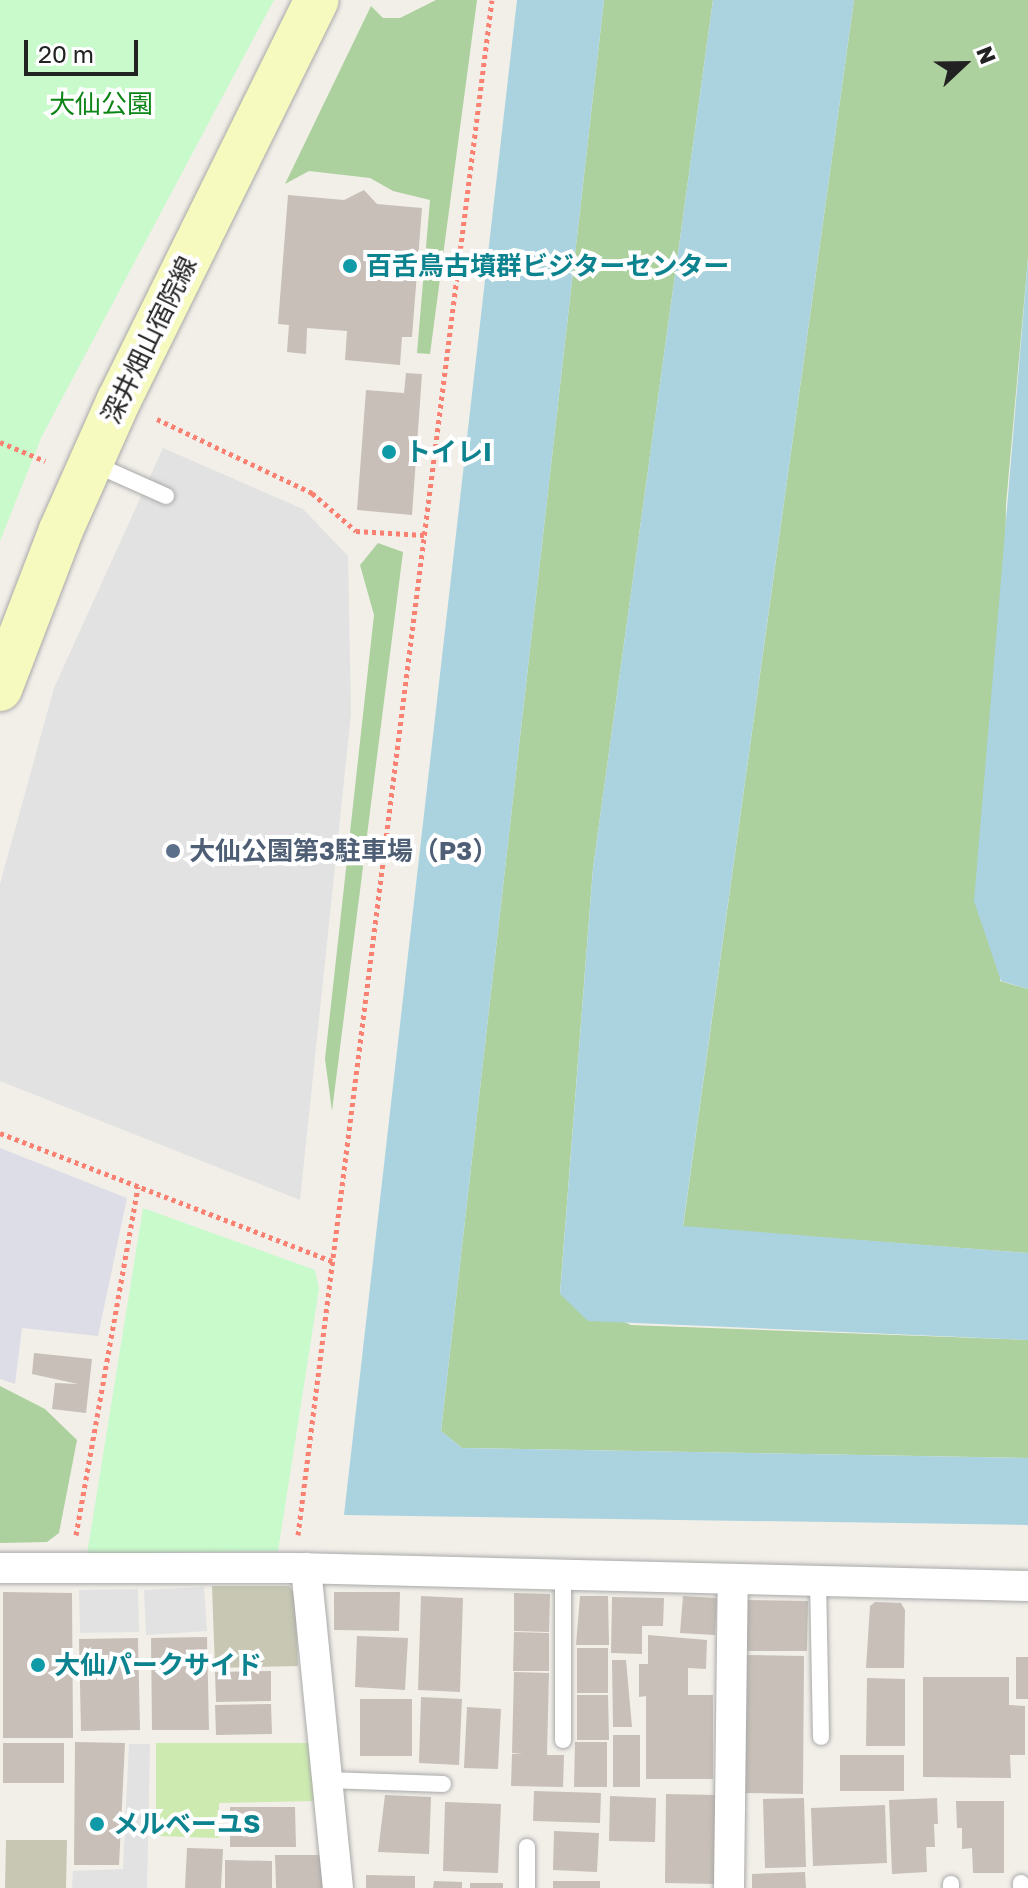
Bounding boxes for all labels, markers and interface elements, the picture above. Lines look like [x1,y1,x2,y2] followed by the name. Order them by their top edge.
[28,24,142,74] scale bar
[924,24,1004,104] north arrow
[38,39,94,68] text: 20 m
[971,42,1002,68] text: N
[49,88,153,120] park label: 大仙公園
[366,250,730,282] place label: 百舌鳥古墳群ビジターセンター
[95,251,203,429] street label: 深井畑山宿院線
[341,257,359,275] marker: 百舌鳥古墳群ビジターセンター
[405,436,492,468] place label: トイレI
[380,443,398,461] marker: トイレI
[189,835,498,867] place label: 大仙公園第3駐車場（P3）
[164,842,182,860] marker: 大仙公園第3駐車場（P3）
[54,1649,262,1681] place label: 大仙パークサイド
[29,1656,47,1674] marker: 大仙パークサイド
[113,1808,260,1840] place label: メルベーユS
[88,1815,106,1833] marker: メルベーユS

